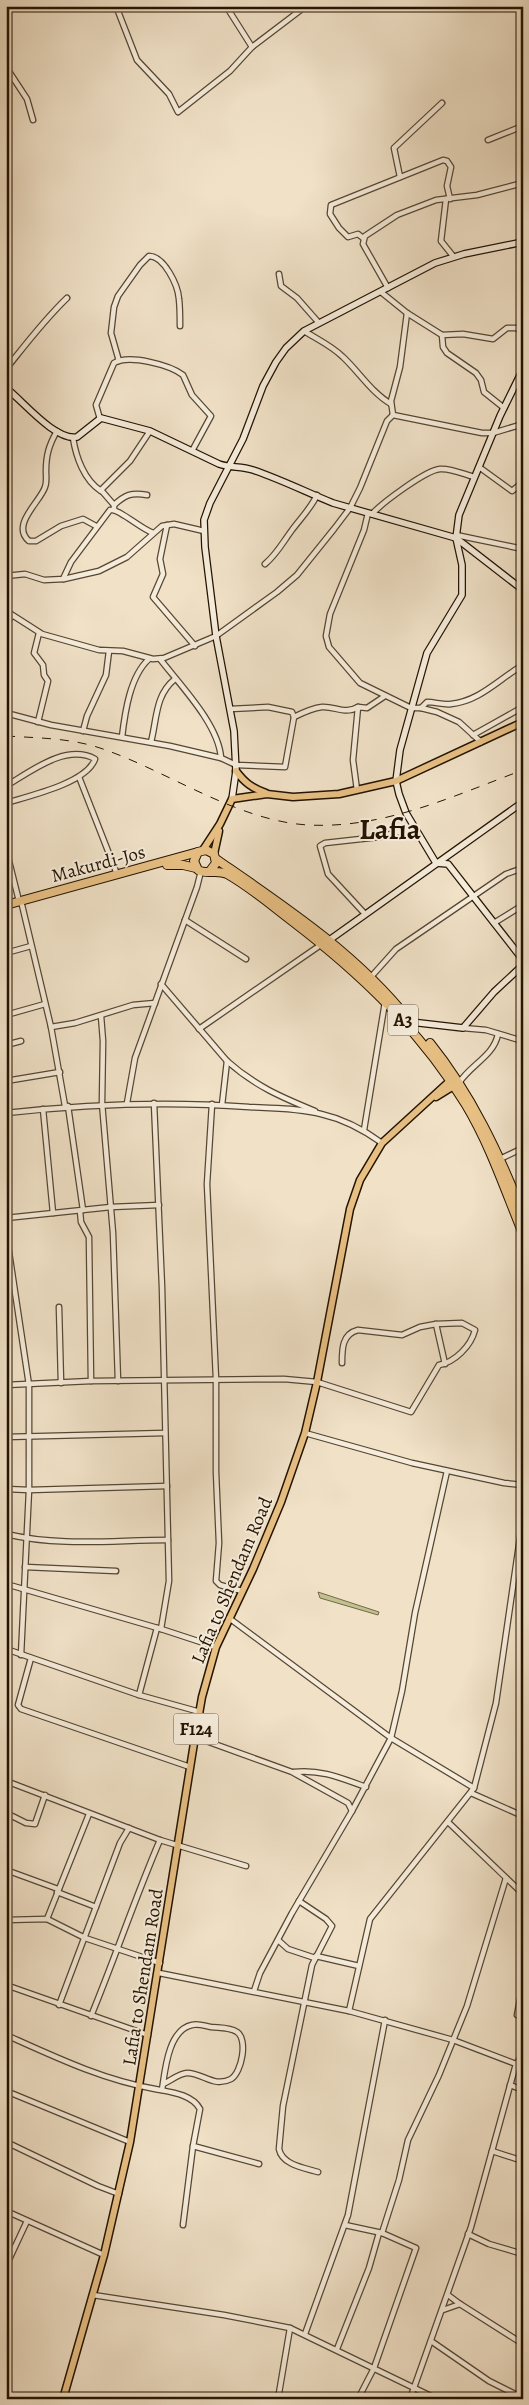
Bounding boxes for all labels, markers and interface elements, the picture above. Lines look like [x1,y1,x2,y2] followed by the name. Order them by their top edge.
[359,810,421,849] district label: Lafia
[48,839,148,889] street label: Makurdi-Jos
[388,1004,418,1036] road number: A3
[185,1492,279,1668] street label: Lafia to Shendam Road
[174,1714,218,1745] road number: F124
[116,1886,170,2068] street label: Lafia to Shendam Road

